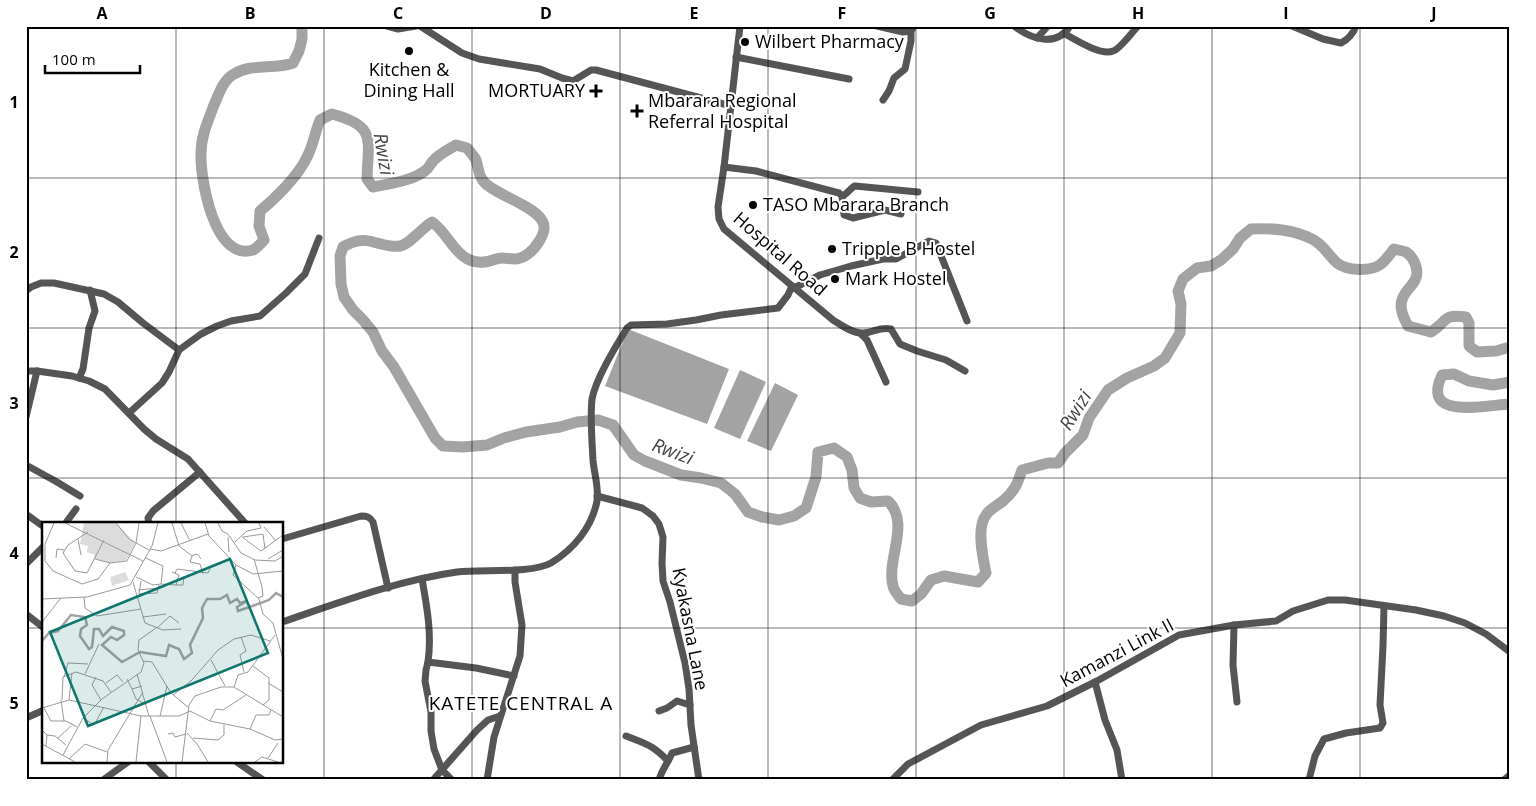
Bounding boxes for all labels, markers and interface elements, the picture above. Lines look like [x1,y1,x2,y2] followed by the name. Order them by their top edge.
[96,2,108,24] text: A
[245,2,255,24] text: B
[393,2,403,24] text: C
[540,2,552,24] text: D
[690,2,699,24] text: E
[838,2,846,24] text: F
[984,2,996,24] text: G
[1132,2,1144,24] text: H
[1283,2,1289,24] text: I
[1429,2,1437,24] text: J
[755,29,905,53] place label: Wilbert Pharmacy
[739,36,751,48] marker: Wilbert Pharmacy
[45,42,140,74] scale bar
[403,45,415,57] marker: Kitchen & Dining Hall
[52,49,96,69] text: 100 m
[363,57,455,102] place label: Kitchen & Dining Hall
[488,78,586,102] place label: MORTUARY
[589,84,603,98] marker: MORTUARY
[648,88,797,133] place label: Mbarara Regional Referral Hospital
[9,91,19,113] text: 1
[630,104,644,118] marker: Mbarara Regional Referral Hospital
[368,131,401,178] water label: Rwizi
[763,192,949,216] place label: TASO Mbarara Branch
[747,199,759,211] marker: TASO Mbarara Branch
[729,206,833,301] street label: Hospital Road
[842,236,975,260] place label: Tripple B Hostel
[9,241,19,263] text: 2
[826,243,838,255] marker: Tripple B Hostel
[845,266,946,290] place label: Mark Hostel
[829,273,841,285] marker: Mark Hostel
[1053,384,1098,435] water label: Rwizi
[9,392,19,414] text: 3
[649,432,699,471] water label: Rwizi
[42,522,284,764] inset map
[9,542,19,564] text: 4
[667,565,715,692] street label: Kyakasna Lane
[1055,612,1178,692] street label: Kamanzi Link II
[429,690,613,716] district label: KATETE CENTRAL A
[9,692,19,714] text: 5

